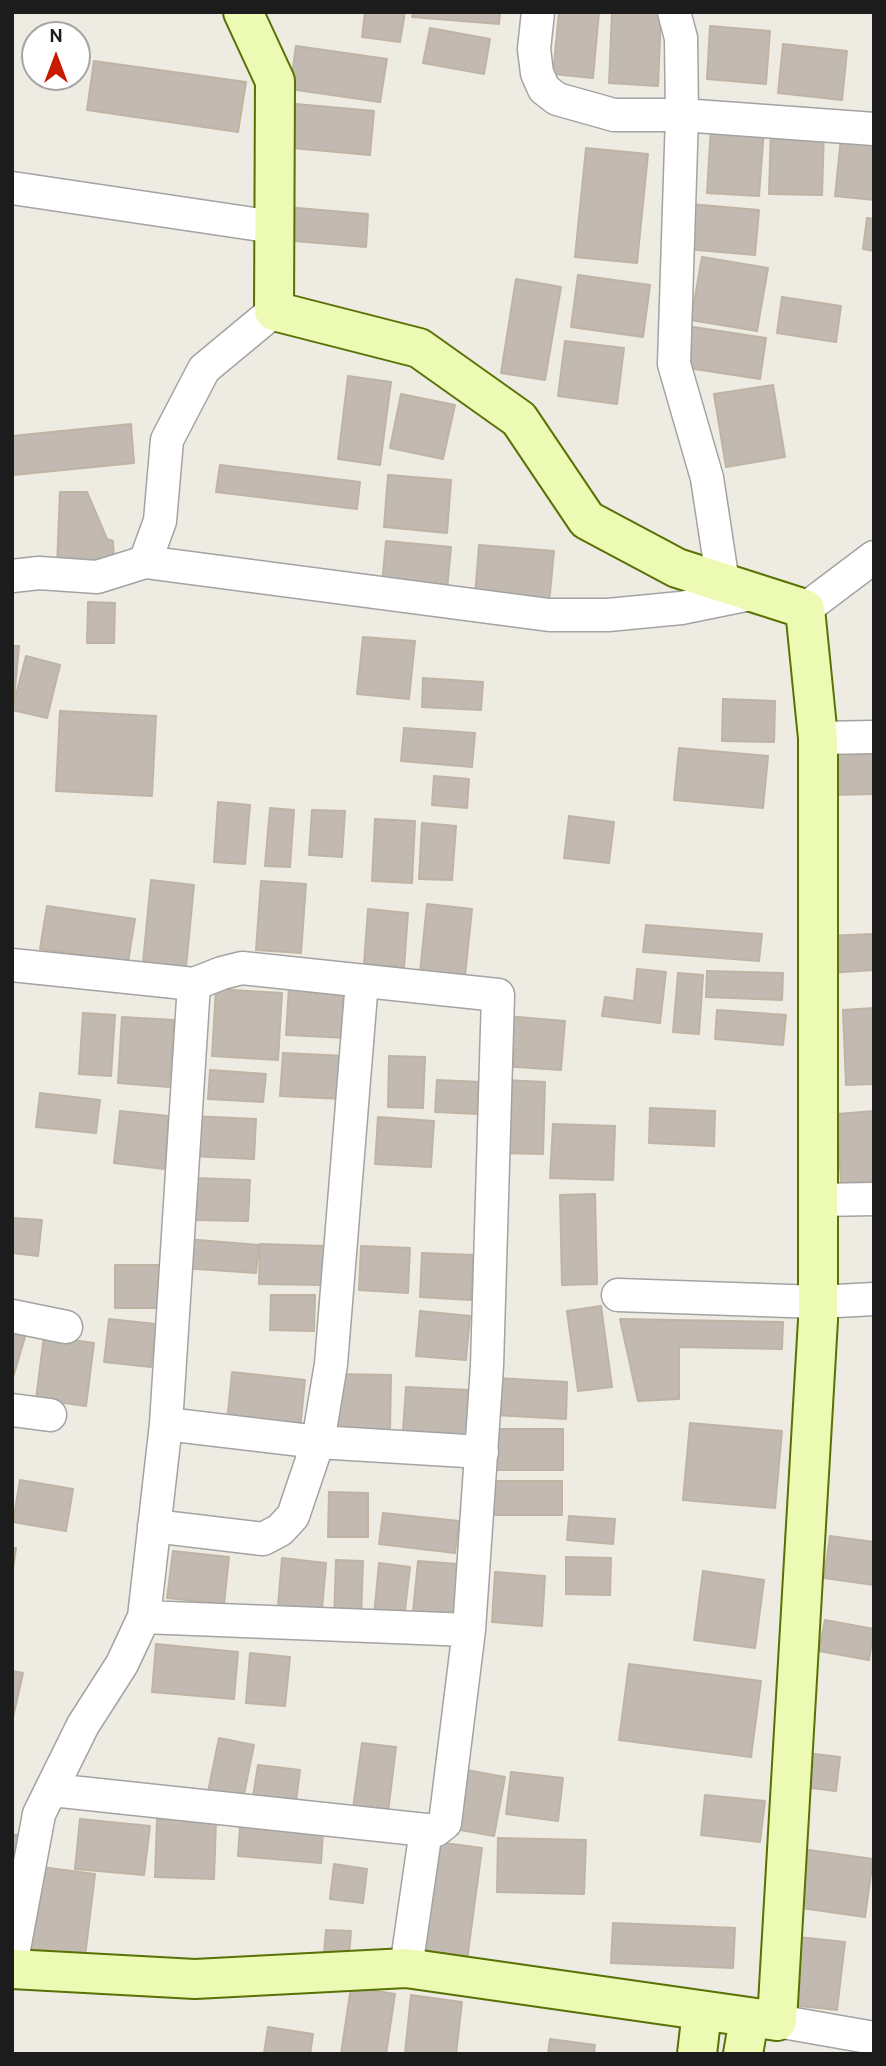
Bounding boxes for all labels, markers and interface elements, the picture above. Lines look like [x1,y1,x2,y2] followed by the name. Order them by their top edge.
[21,21,91,91] north arrow
[49,25,63,49] text: N

